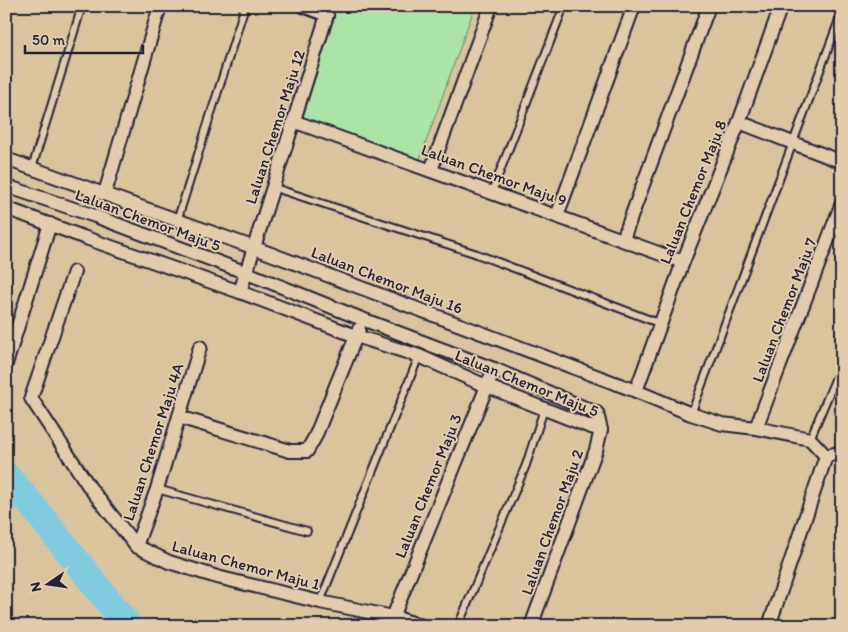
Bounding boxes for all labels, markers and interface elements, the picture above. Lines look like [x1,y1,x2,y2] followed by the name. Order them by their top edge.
[25,22,142,54] scale bar
[32,31,65,49] text: 50 m
[241,47,309,206] street label: Laluan Chemor Maju 12
[655,117,731,267] street label: Laluan Chemor Maju 8
[419,140,569,210] street label: Laluan Chemor Maju 9
[73,185,223,255] street label: Laluan Chemor Maju 5
[748,235,820,385] street label: Laluan Chemor Maju 7
[308,242,466,318] street label: Laluan Chemor Maju 16
[452,345,602,421] street label: Laluan Chemor Maju 5
[118,361,188,523] street label: Laluan Chemor Maju 4A
[390,411,466,561] street label: Laluan Chemor Maju 3
[517,446,587,597] street label: Laluan Chemor Maju 2
[170,536,323,594] street label: Laluan Chemor Maju 1
[22,560,72,610] north arrow
[26,580,45,593] text: N

